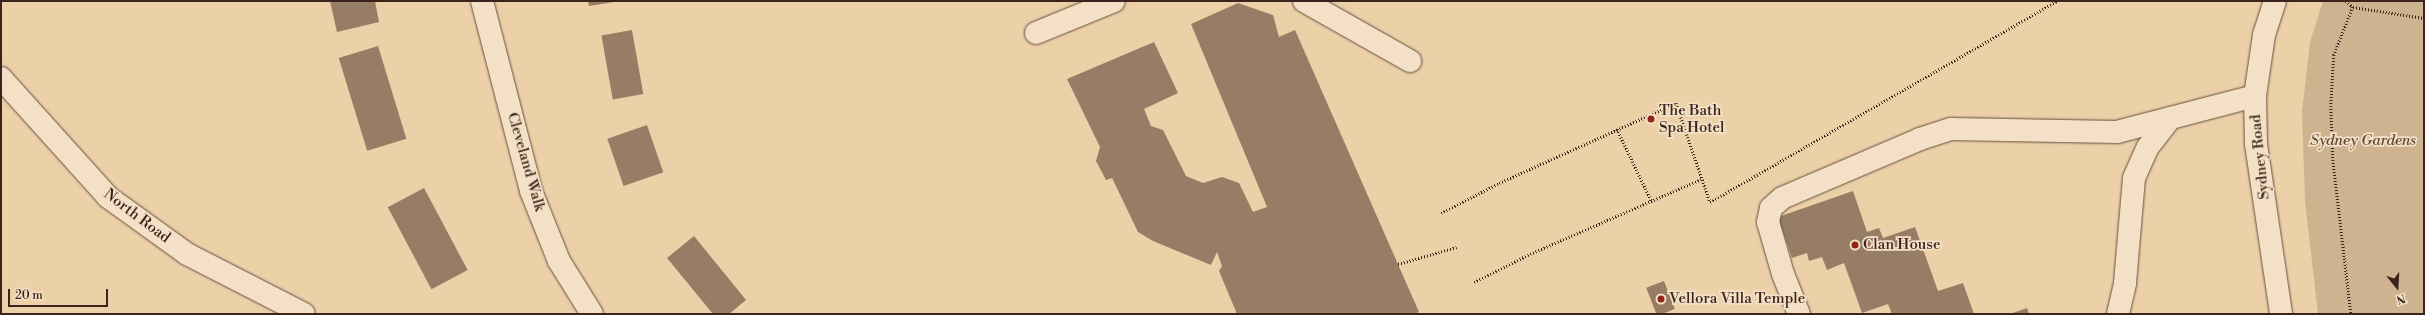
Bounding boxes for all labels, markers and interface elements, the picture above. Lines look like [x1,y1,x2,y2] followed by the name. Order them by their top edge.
[1659,101,1724,136] place label: The Bath Spa Hotel
[503,110,549,214] street label: Cleveland Walk
[1646,114,1656,124] marker: The Bath Spa Hotel
[2247,114,2273,200] street label: Sydney Road
[2310,132,2416,150] park label: Sydney Gardens
[100,185,174,247] street label: North Road
[1863,236,1941,254] place label: Clan House
[1850,240,1860,250] marker: Clan House
[2377,267,2417,307] north arrow
[10,281,110,307] scale bar
[15,288,43,303] text: 20 m
[1669,290,1805,308] place label: Vellora Villa Temple
[2394,290,2407,306] text: N
[1656,294,1666,304] marker: Vellora Villa Temple

